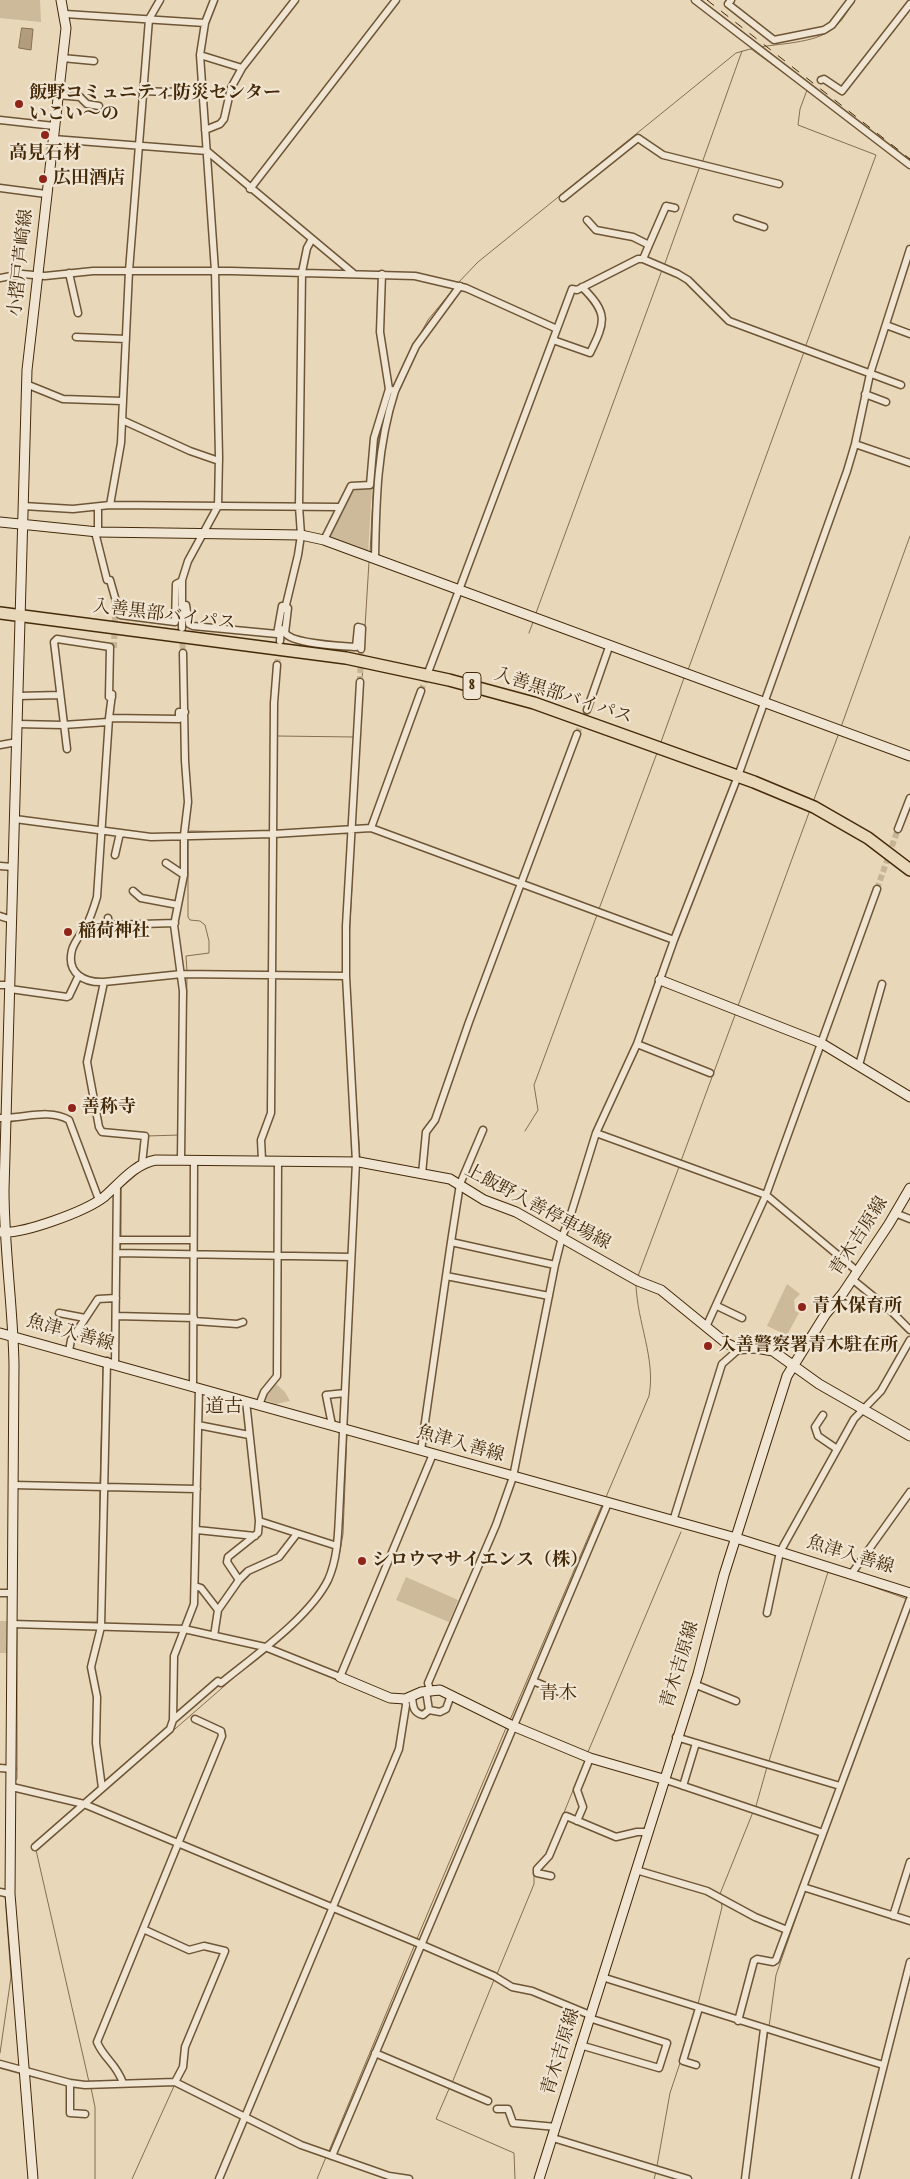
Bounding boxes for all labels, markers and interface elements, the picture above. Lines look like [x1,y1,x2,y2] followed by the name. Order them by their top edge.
[29,83,281,126] place label: 飯野コミュニティ防災センター いこい～の
[13,98,25,110] marker: 飯野コミュニティ防災センター いこい～の
[39,129,51,141] marker: 高見石材
[9,143,81,165] place label: 高見石材
[53,168,125,190] place label: 広田酒店
[37,173,49,185] marker: 広田酒店
[6,208,38,318] street label: 小摺戸芦崎線
[91,597,237,635] street label: 入善黒部バイパス
[491,664,635,730] street label: 入善黒部バイパス
[463,672,481,699] road number: 8
[78,921,150,943] place label: 稲荷神社
[62,926,74,938] marker: 稲荷神社
[82,1097,136,1119] place label: 善称寺
[66,1102,78,1114] marker: 善称寺
[460,1160,614,1256] street label: 上飯野入善停車場線
[826,1193,894,1281] street label: 青木吉原線
[812,1296,902,1318] place label: 青木保育所
[796,1301,808,1313] marker: 青木保育所
[24,1311,116,1357] street label: 魚津入善線
[718,1335,898,1357] place label: 入善警察署青木駐在所
[702,1340,714,1352] marker: 入善警察署青木駐在所
[205,1397,243,1419] district label: 道古
[414,1422,506,1468] street label: 魚津入善線
[804,1533,896,1579] street label: 魚津入善線
[372,1550,588,1572] place label: シロウマサイエンス（株）
[356,1555,368,1567] marker: シロウマサイエンス（株）
[658,1619,704,1711] street label: 青木吉原線
[539,1684,577,1706] district label: 青木
[539,2006,585,2098] street label: 青木吉原線

